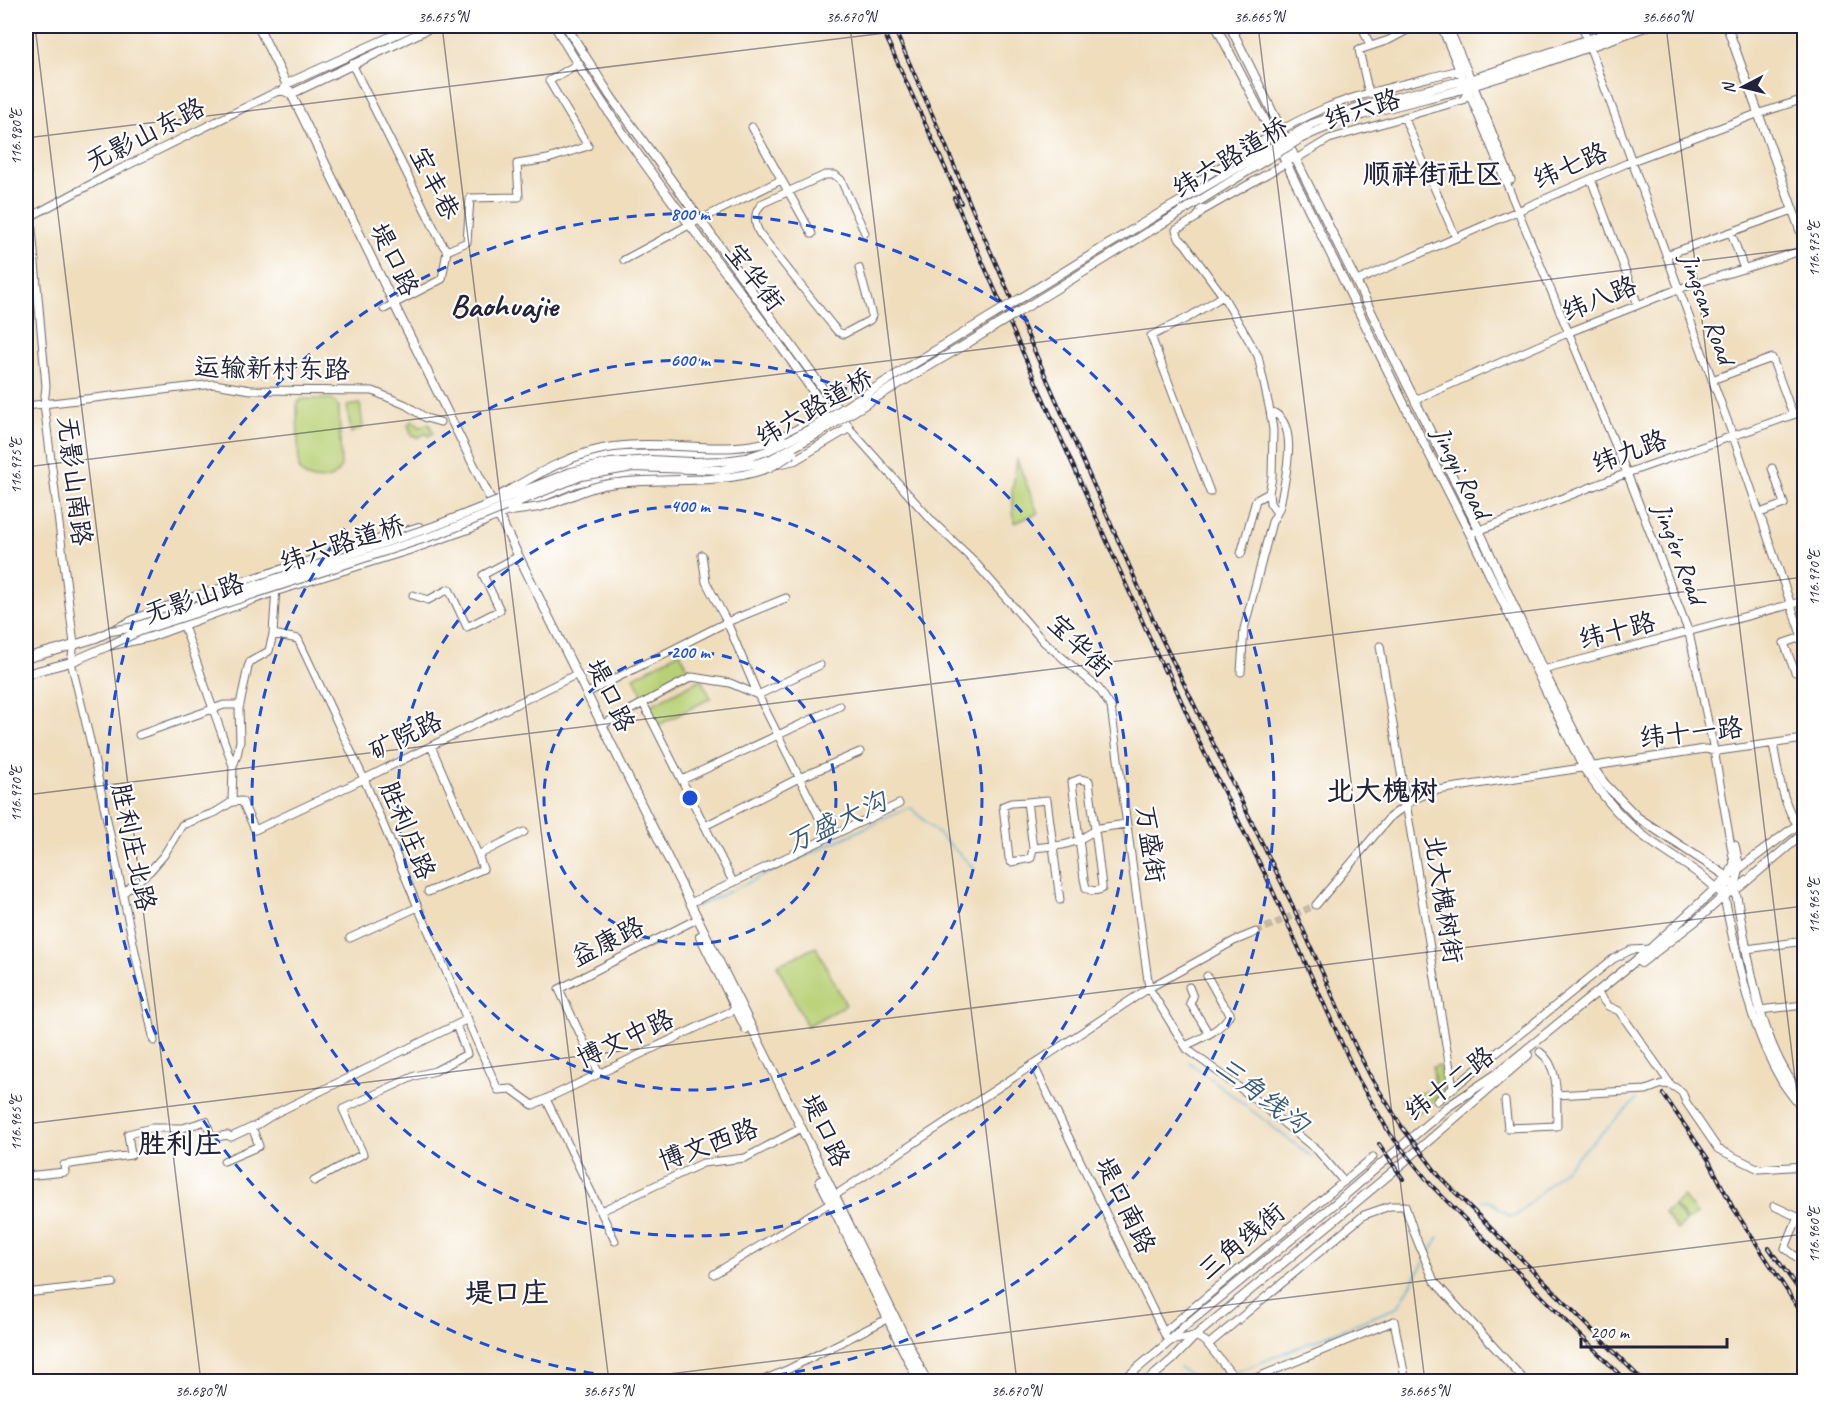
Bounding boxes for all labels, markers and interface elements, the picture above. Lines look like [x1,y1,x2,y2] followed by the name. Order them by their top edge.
[418,8,471,27] text: 36.675°N
[826,8,879,27] text: 36.670°N
[1234,8,1287,27] text: 36.665°N
[1642,8,1695,27] text: 36.660°N
[1713,57,1773,117] north arrow
[1718,80,1740,95] text: N
[1320,82,1404,137] street label: 纬六路
[80,90,211,179] street label: 无影山东路
[7,107,26,165] text: 116.980°E
[1166,110,1294,205] street label: 纬六路道桥
[1528,135,1613,196] street label: 纬七路
[402,141,467,225] street label: 宝丰巷
[1363,156,1503,191] district label: 顺祥街社区
[671,203,711,225] text: 800 m
[363,217,426,302] street label: 堤口路
[1805,219,1824,277] text: 116.975°E
[718,236,792,318] street label: 宝华街
[1672,246,1744,372] street label: Jingsan Road
[1557,269,1642,328] street label: 纬八路
[450,285,560,326] district label: Baohuajie
[670,349,711,371] text: 600 m
[194,351,350,386] street label: 运输新村东路
[750,361,879,454] street label: 纬六路道桥
[50,415,99,548] street label: 无影山南路
[1424,419,1500,527] street label: Jingyi Road
[1587,423,1671,480] street label: 纬九路
[7,436,26,494] text: 116.975°E
[671,495,711,517] text: 400 m
[1645,496,1715,612] street label: Jing'er Road
[275,508,409,579] street label: 纬六路道桥
[1805,548,1824,606] text: 116.970°E
[140,566,249,631] street label: 无影山路
[1575,605,1659,656] street label: 纬十路
[1040,606,1119,684] street label: 宝华街
[671,641,711,663] text: 200 m
[579,653,642,738] street label: 堤口路
[363,704,448,767] street label: 矿院路
[1638,711,1744,754] street label: 纬十一路
[7,764,26,822] text: 116.970°E
[1326,773,1438,808] district label: 北大槐树
[372,776,443,885] street label: 胜利庄路
[104,780,163,914] street label: 胜利庄北路
[780,783,894,860] water label: 万盛大沟
[680,788,700,808] centre of rings
[1129,803,1172,885] street label: 万盛街
[1417,832,1470,966] street label: 北大槐树街
[1805,876,1824,934] text: 116.965°E
[565,909,649,974] street label: 益康路
[571,1002,679,1075] street label: 博文中路
[1398,1039,1501,1128] street label: 纬十二路
[1209,1049,1317,1142] water label: 三角线沟
[794,1088,857,1173] street label: 堤口路
[7,1093,26,1151] text: 116.965°E
[654,1111,763,1178] street label: 博文西路
[138,1126,222,1161] district label: 胜利庄
[1088,1151,1163,1259] street label: 堤口南路
[1191,1195,1292,1287] street label: 三角线街
[1805,1205,1824,1263] text: 116.960°E
[465,1275,549,1310] district label: 堤口庄
[1581,1311,1726,1349] scale bar
[1590,1321,1631,1343] text: 200 m
[175,1382,228,1401] text: 36.680°N
[583,1382,636,1401] text: 36.675°N
[991,1382,1044,1401] text: 36.670°N
[1399,1382,1452,1401] text: 36.665°N

